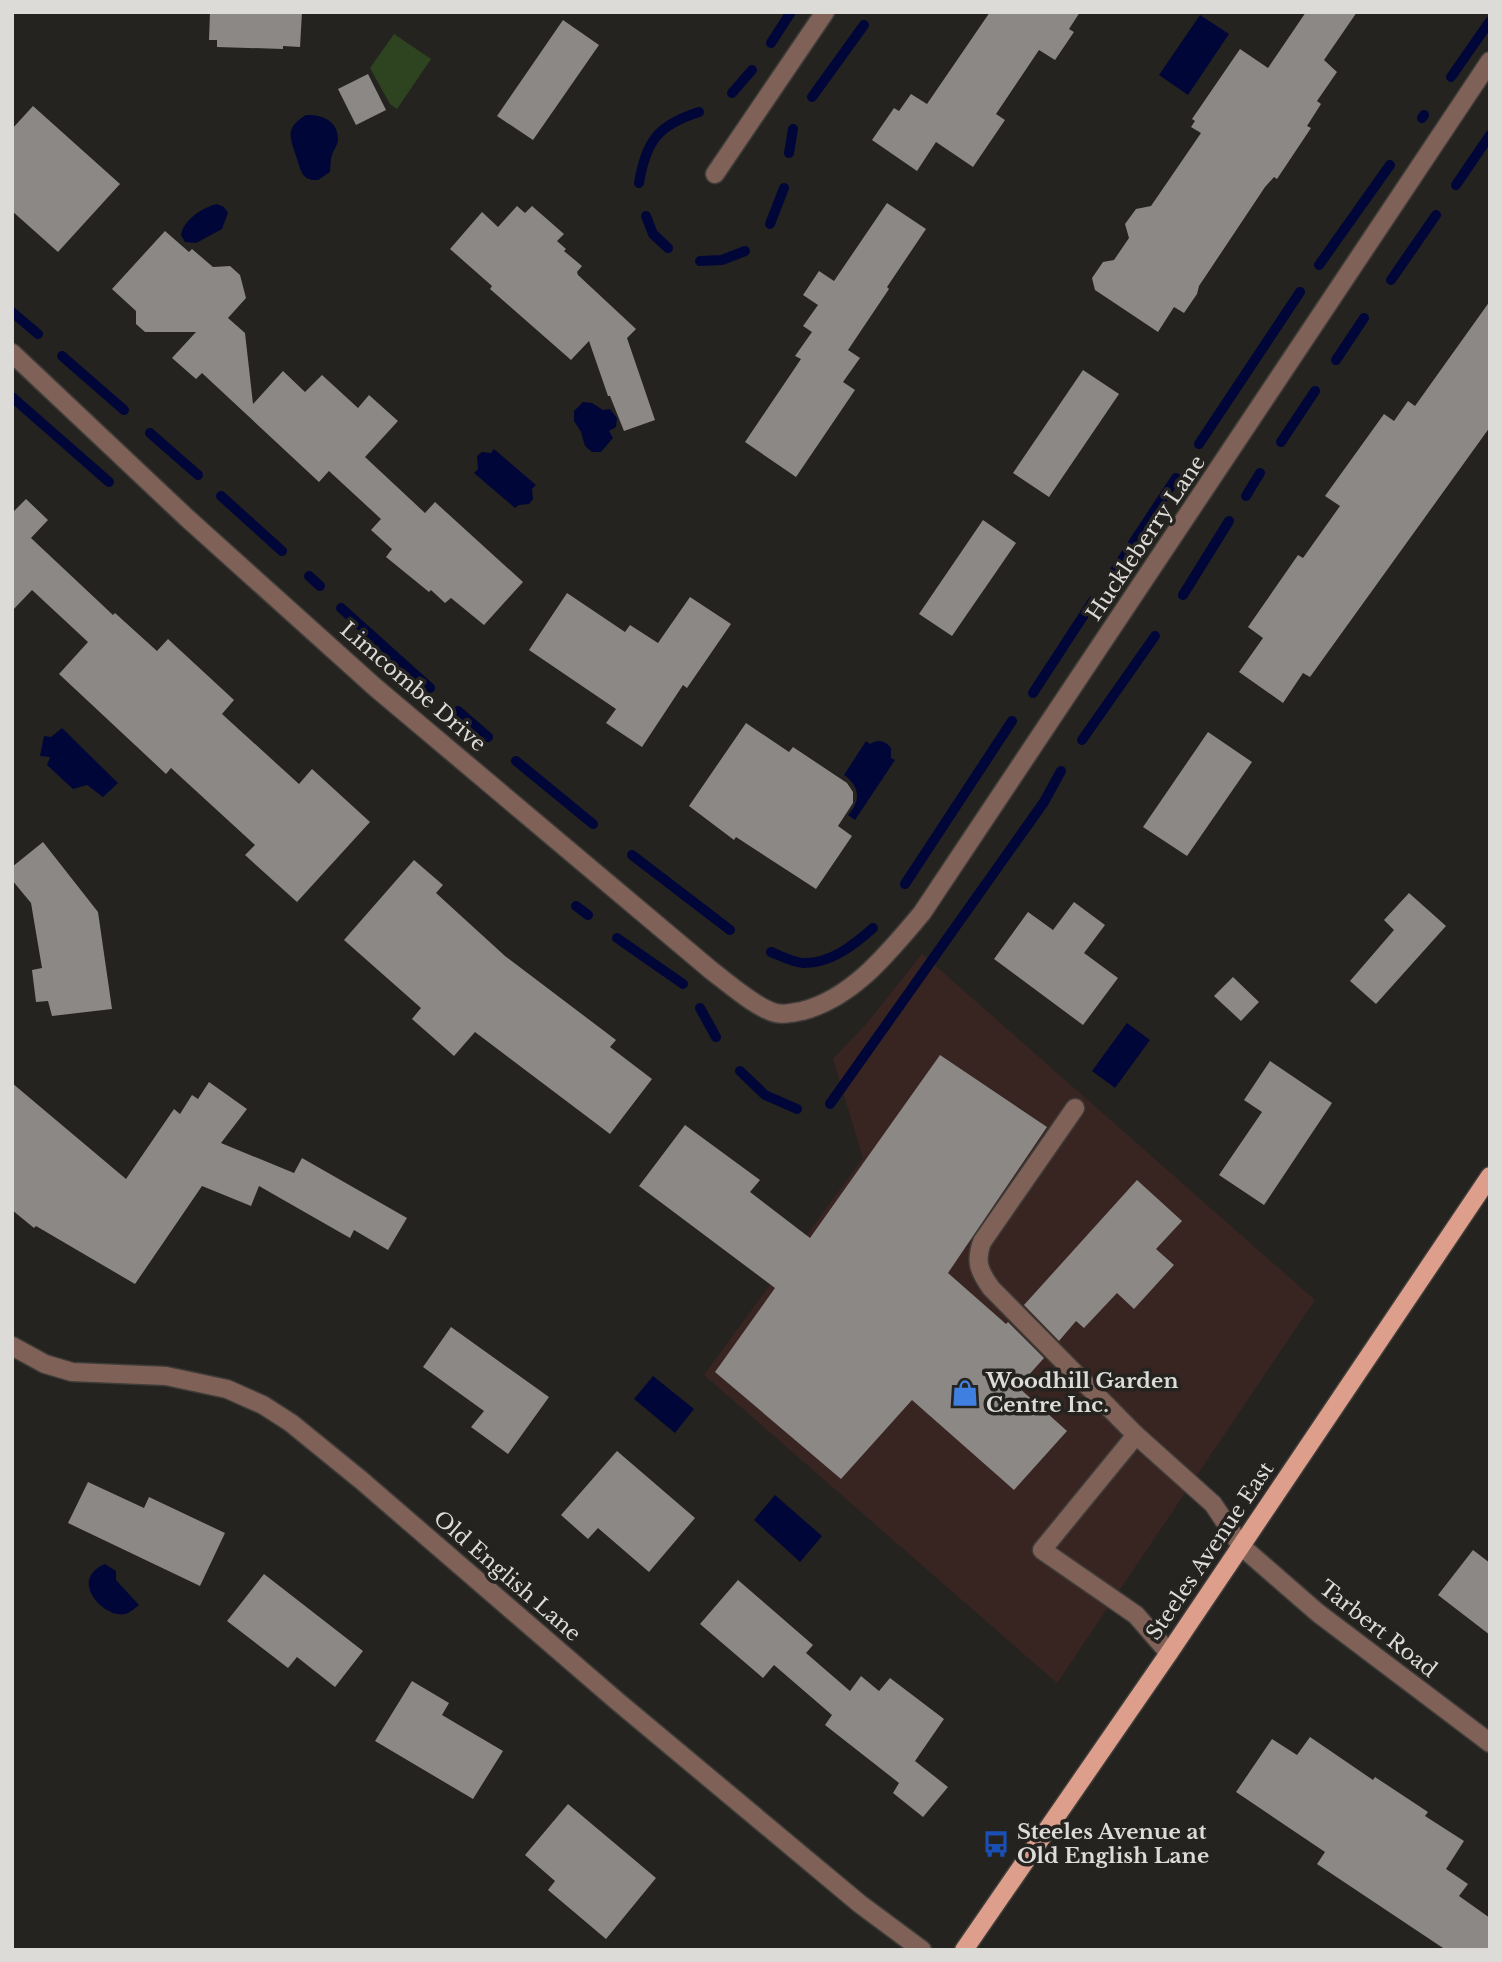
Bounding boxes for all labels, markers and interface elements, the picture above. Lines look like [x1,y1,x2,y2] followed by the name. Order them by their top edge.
[1081,450,1211,626] street label: Huckleberry Lane
[335,617,491,757] street label: Limcombe Drive
[985,1368,1178,1418] place label: Woodhill Garden Centre Inc.
[950,1378,980,1408] shop icon: Woodhill Garden Centre Inc.
[1141,1457,1279,1645] street label: Steeles Avenue East
[428,1505,586,1647] street label: Old English Lane
[1314,1575,1442,1683] street label: Tarbert Road
[1017,1819,1209,1869] place label: Steeles Avenue at Old English Lane
[981,1829,1011,1859] bus stop icon: Steeles Avenue at Old English Lane

